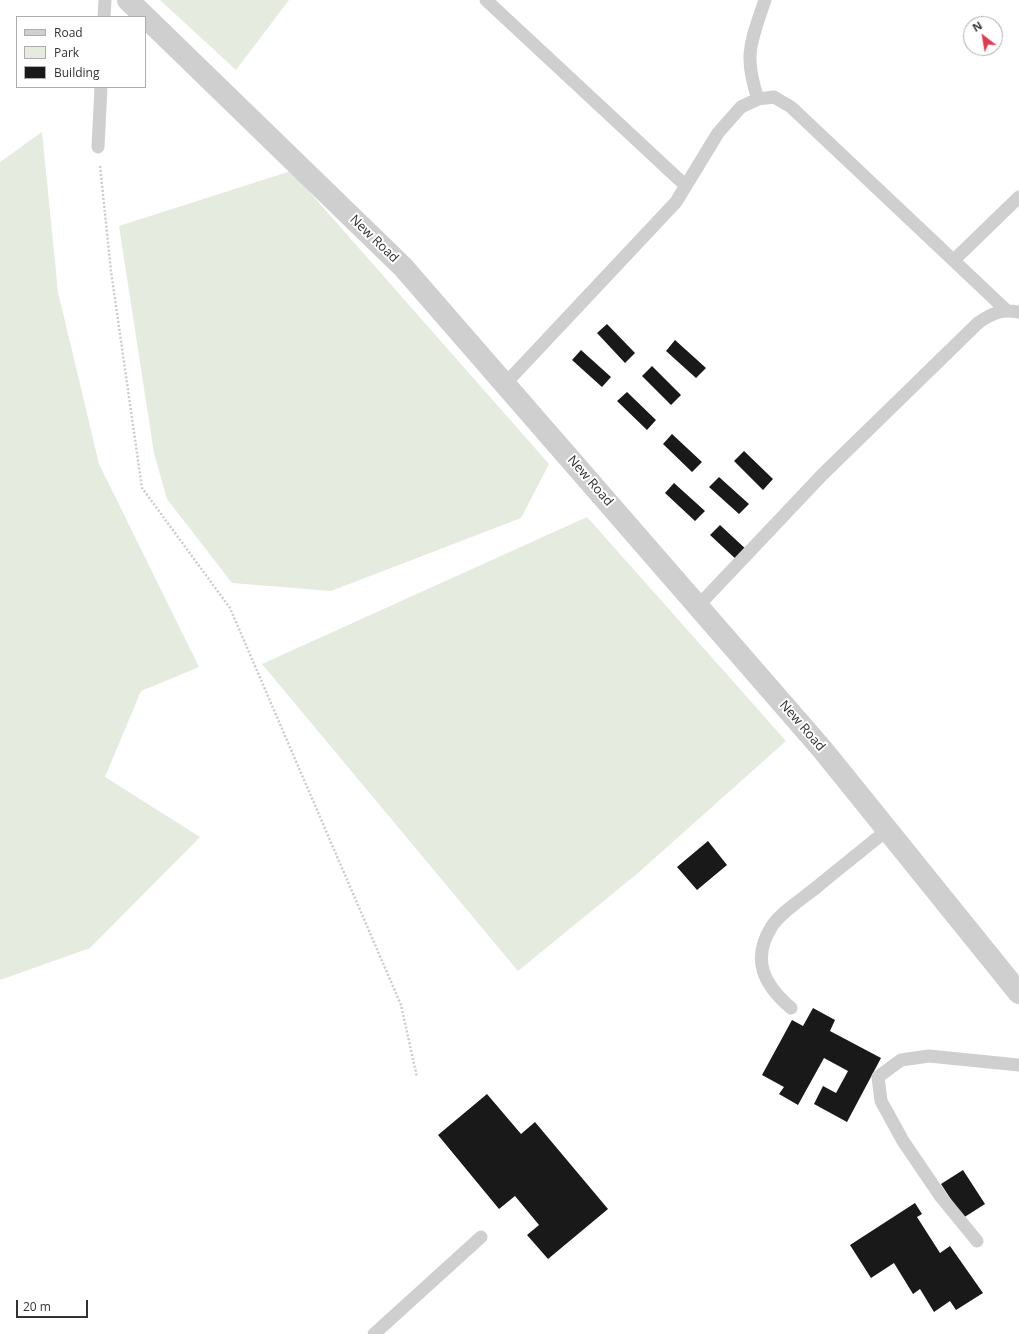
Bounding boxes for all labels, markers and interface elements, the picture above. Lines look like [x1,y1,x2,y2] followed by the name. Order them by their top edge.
[16,16,146,88] legend
[963,16,1003,56] north arrow
[969,17,985,35] text: N
[54,24,83,41] text: Road
[54,44,79,61] text: Park
[54,64,99,81] text: Building
[346,212,402,266] street label: New Road
[564,453,616,509] street label: New Road
[776,698,828,754] street label: New Road
[18,1292,90,1318] scale bar
[23,1298,51,1315] text: 20 m

